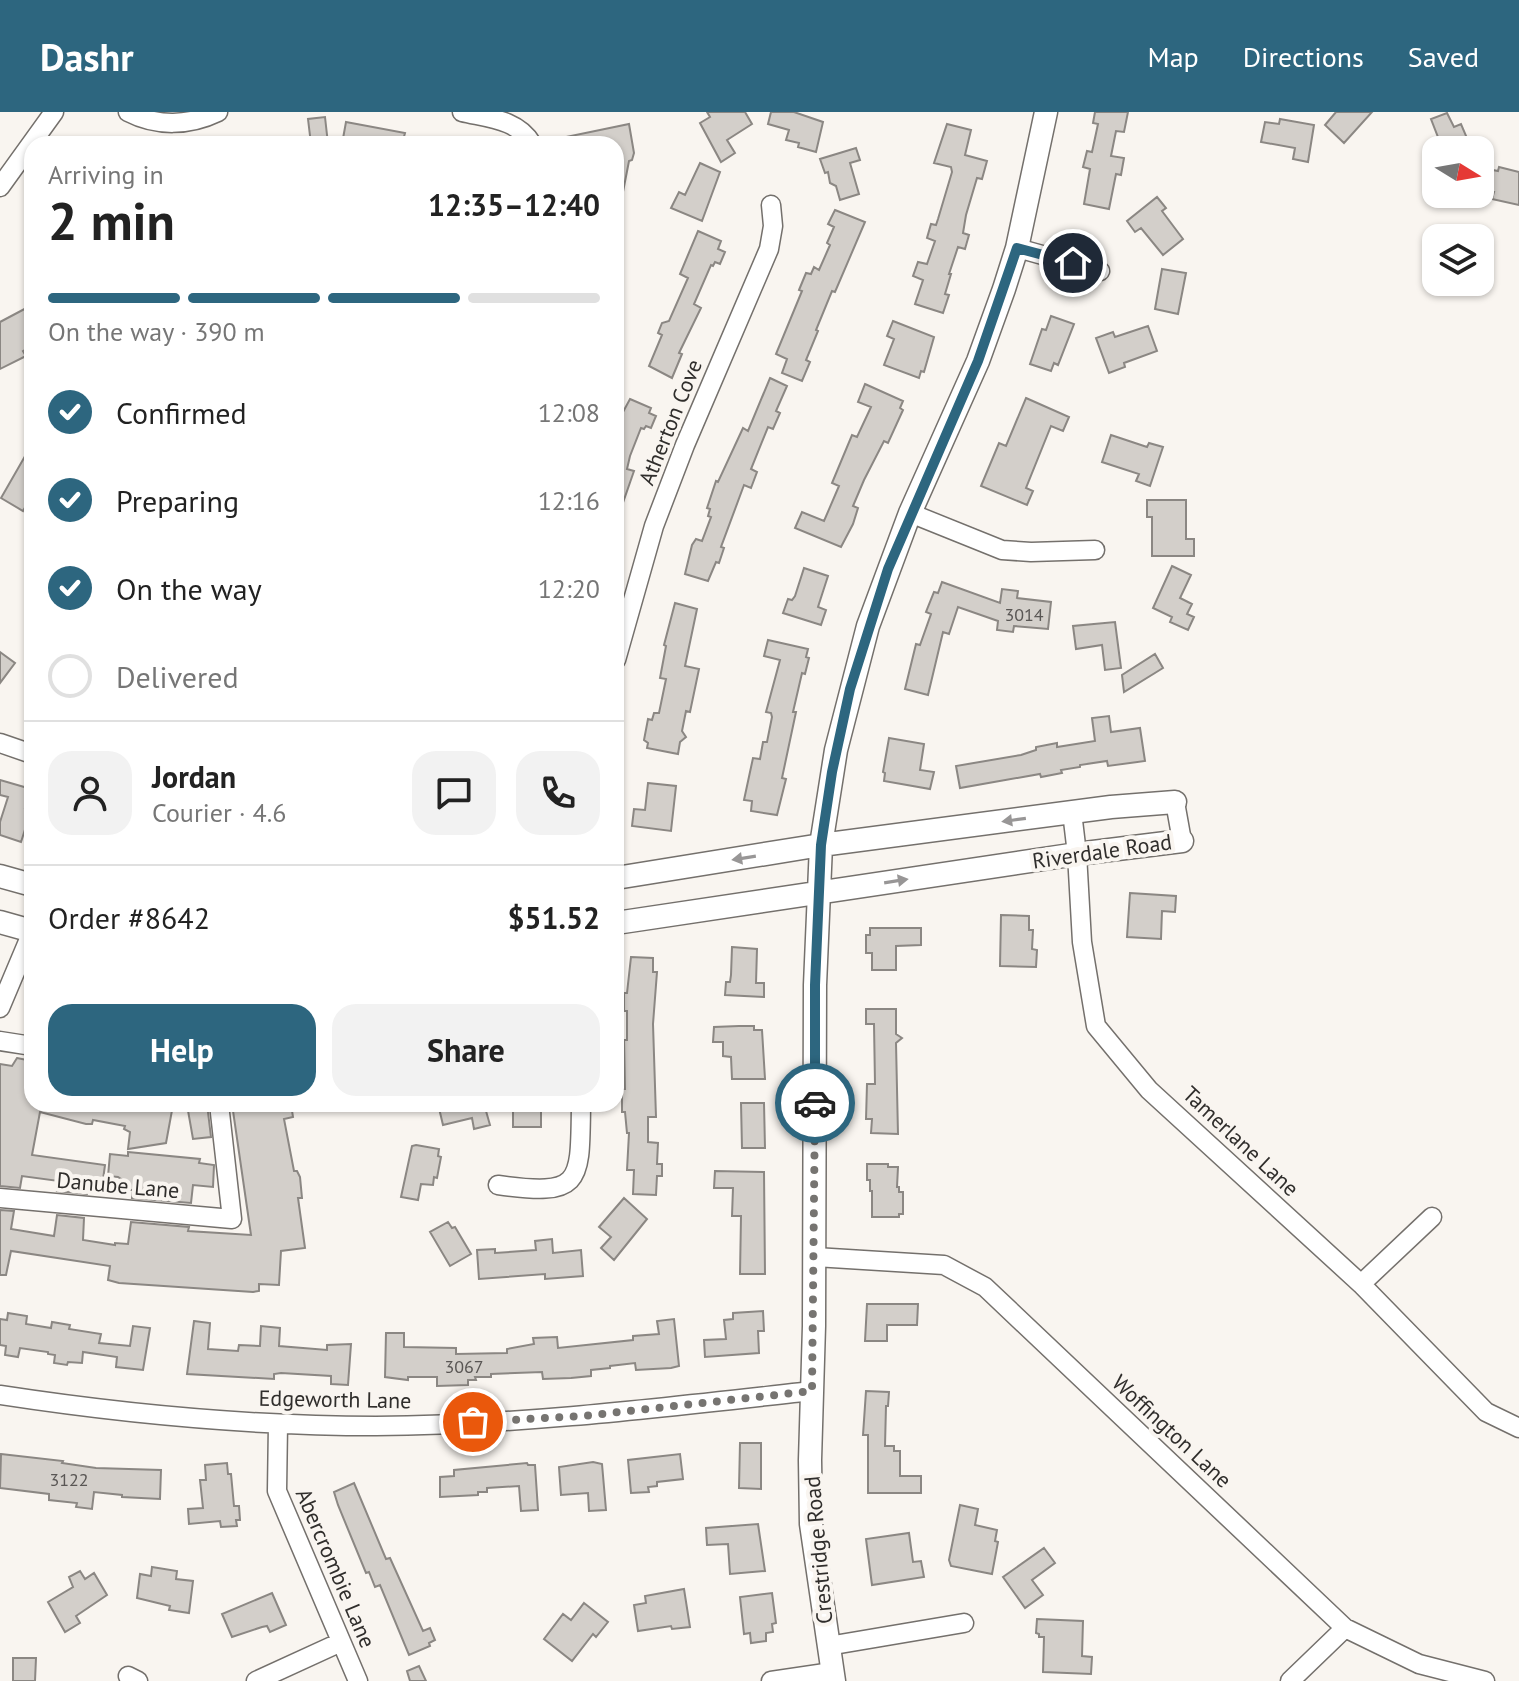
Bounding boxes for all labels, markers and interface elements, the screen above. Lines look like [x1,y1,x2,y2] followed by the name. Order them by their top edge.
[40,32,134,81] text: Dashr
[1148,38,1199,75] text: Map
[1243,38,1364,75] text: Directions
[1408,38,1479,75] text: Saved
[1422,136,1494,208] north arrow
[1422,136,1494,296] map controls
[48,158,164,191] text: Arriving in
[428,185,600,224] text: 12:35–12:40
[48,187,175,254] text: 2 min
[1422,224,1494,296] button: layers
[1039,229,1107,297] pin
[1051,241,1095,285] icon: home
[48,315,265,348] text: On the way · 390 m
[632,355,708,489] street label: Atherton Cove
[48,390,92,434] icon: check
[116,393,247,432] text: Confirmed
[538,396,600,429] text: 12:08
[48,478,92,522] icon: check
[116,481,239,520] text: Preparing
[538,484,600,517] text: 12:16
[48,566,92,610] icon: check
[116,569,262,608] text: On the way
[538,572,600,605] text: 12:20
[1004,603,1044,626] house number: 3014
[116,657,239,696] text: Delivered
[48,751,132,835] button: person
[412,751,496,835] button: chat
[516,751,600,835] button: phone
[152,757,236,796] text: Jordan
[152,796,286,829] text: Courier · 4.6
[1001,814,1026,827] one-way arrow
[1030,827,1174,875] street label: Riverdale Road
[731,852,756,864] one-way arrow
[883,874,908,887] one-way arrow
[48,898,210,937] text: Order #8642
[508,898,600,937] text: $51.52
[48,1004,316,1096] button: Help
[332,1004,600,1096] button: Share
[775,1063,855,1143] courier
[1177,1080,1305,1202] street label: Tamerlane Lane
[793,1081,837,1125] icon: car
[55,1166,181,1204] street label: Danube Lane
[444,1355,484,1378] house number: 3067
[1106,1368,1238,1494] street label: Woffington Lane
[258,1384,412,1414] street label: Edgeworth Lane
[439,1388,507,1456] pin
[451,1400,495,1444] icon: bag
[49,1468,89,1491] house number: 3122
[798,1475,838,1625] street label: Crestridge Road
[290,1484,382,1652] street label: Abercrombie Lane

